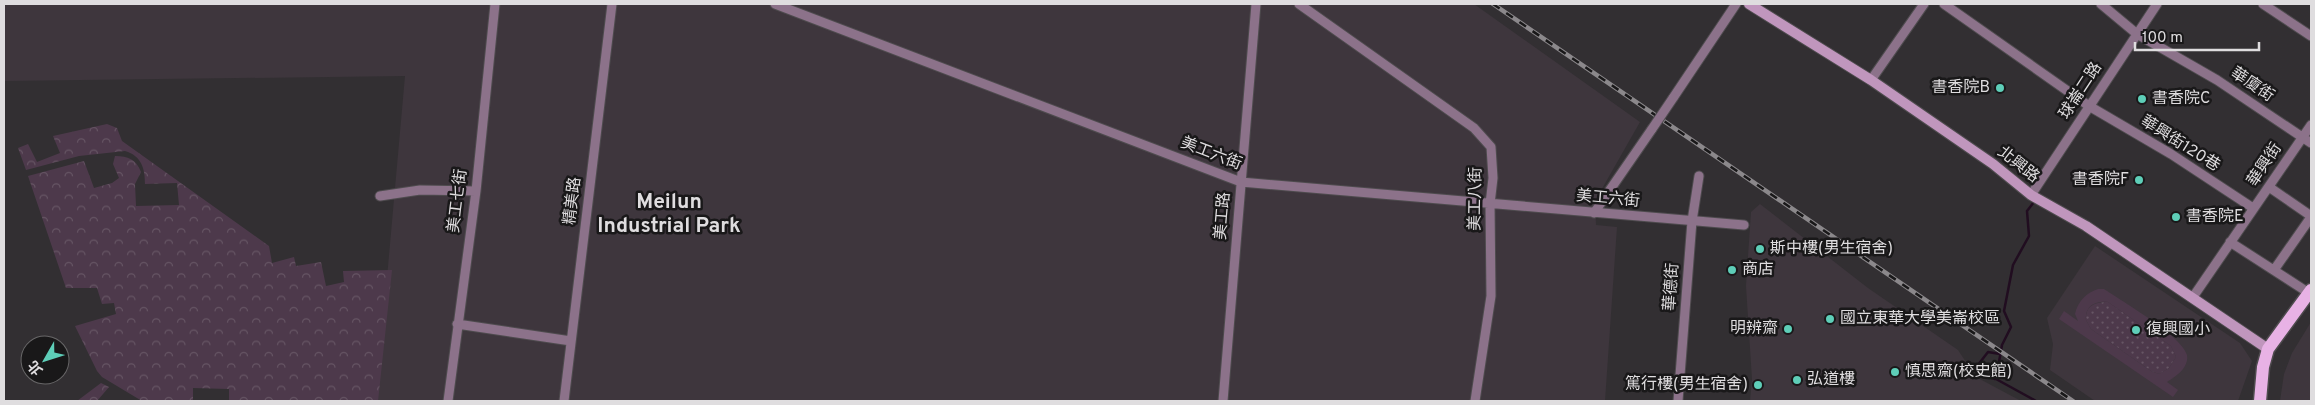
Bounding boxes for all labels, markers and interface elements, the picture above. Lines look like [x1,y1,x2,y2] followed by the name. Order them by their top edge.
[2135,20,2259,52] scale bar
[2142,29,2183,48] text: 100 m
[2055,59,2107,123] street label: 球崙二路
[2227,63,2277,107] street label: 華廈街
[1932,78,1990,98] place label: 書香院B
[1994,82,2006,94] marker: 書香院B
[2152,89,2210,109] place label: 書香院C
[2136,93,2148,105] marker: 書香院C
[2137,112,2223,176] street label: 華興街120巷
[1178,133,1244,175] street label: 美工六街
[2243,140,2287,190] street label: 華興街
[1993,142,2043,188] street label: 北興路
[1465,167,1487,231] street label: 美工八街
[444,168,472,234] street label: 美工七街
[2072,170,2129,190] place label: 書香院F
[2133,174,2145,186] marker: 書香院F
[560,176,586,226] street label: 精美路
[1575,186,1641,212] street label: 美工六街
[597,189,741,240] district label: Meilun Industrial Park
[1211,191,1235,241] street label: 美工路
[2186,207,2244,227] place label: 書香院E
[2170,211,2182,223] marker: 書香院E
[1770,239,1893,259] place label: 斯中樓(男生宿舍)
[1754,243,1766,255] marker: 斯中樓(男生宿舍)
[1742,260,1774,280] place label: 商店
[1660,262,1684,312] street label: 華德街
[1726,264,1738,276] marker: 商店
[1840,309,2000,329] place label: 國立東華大學美崙校區
[1824,313,1836,325] marker: 國立東華大學美崙校區
[1730,319,1778,339] place label: 明辨齋
[2146,320,2210,340] place label: 復興國小
[1782,323,1794,335] marker: 明辨齋
[2130,324,2142,336] marker: 復興國小
[20,335,70,385] north arrow
[25,356,47,378] text: 北
[1905,362,2012,382] place label: 慎思齋(校史館)
[1889,366,1901,378] marker: 慎思齋(校史館)
[1807,370,1855,390] place label: 弘道樓
[1625,374,1748,395] place label: 篤行樓(男生宿舍)
[1791,374,1803,386] marker: 弘道樓
[1752,379,1764,391] marker: 篤行樓(男生宿舍)

